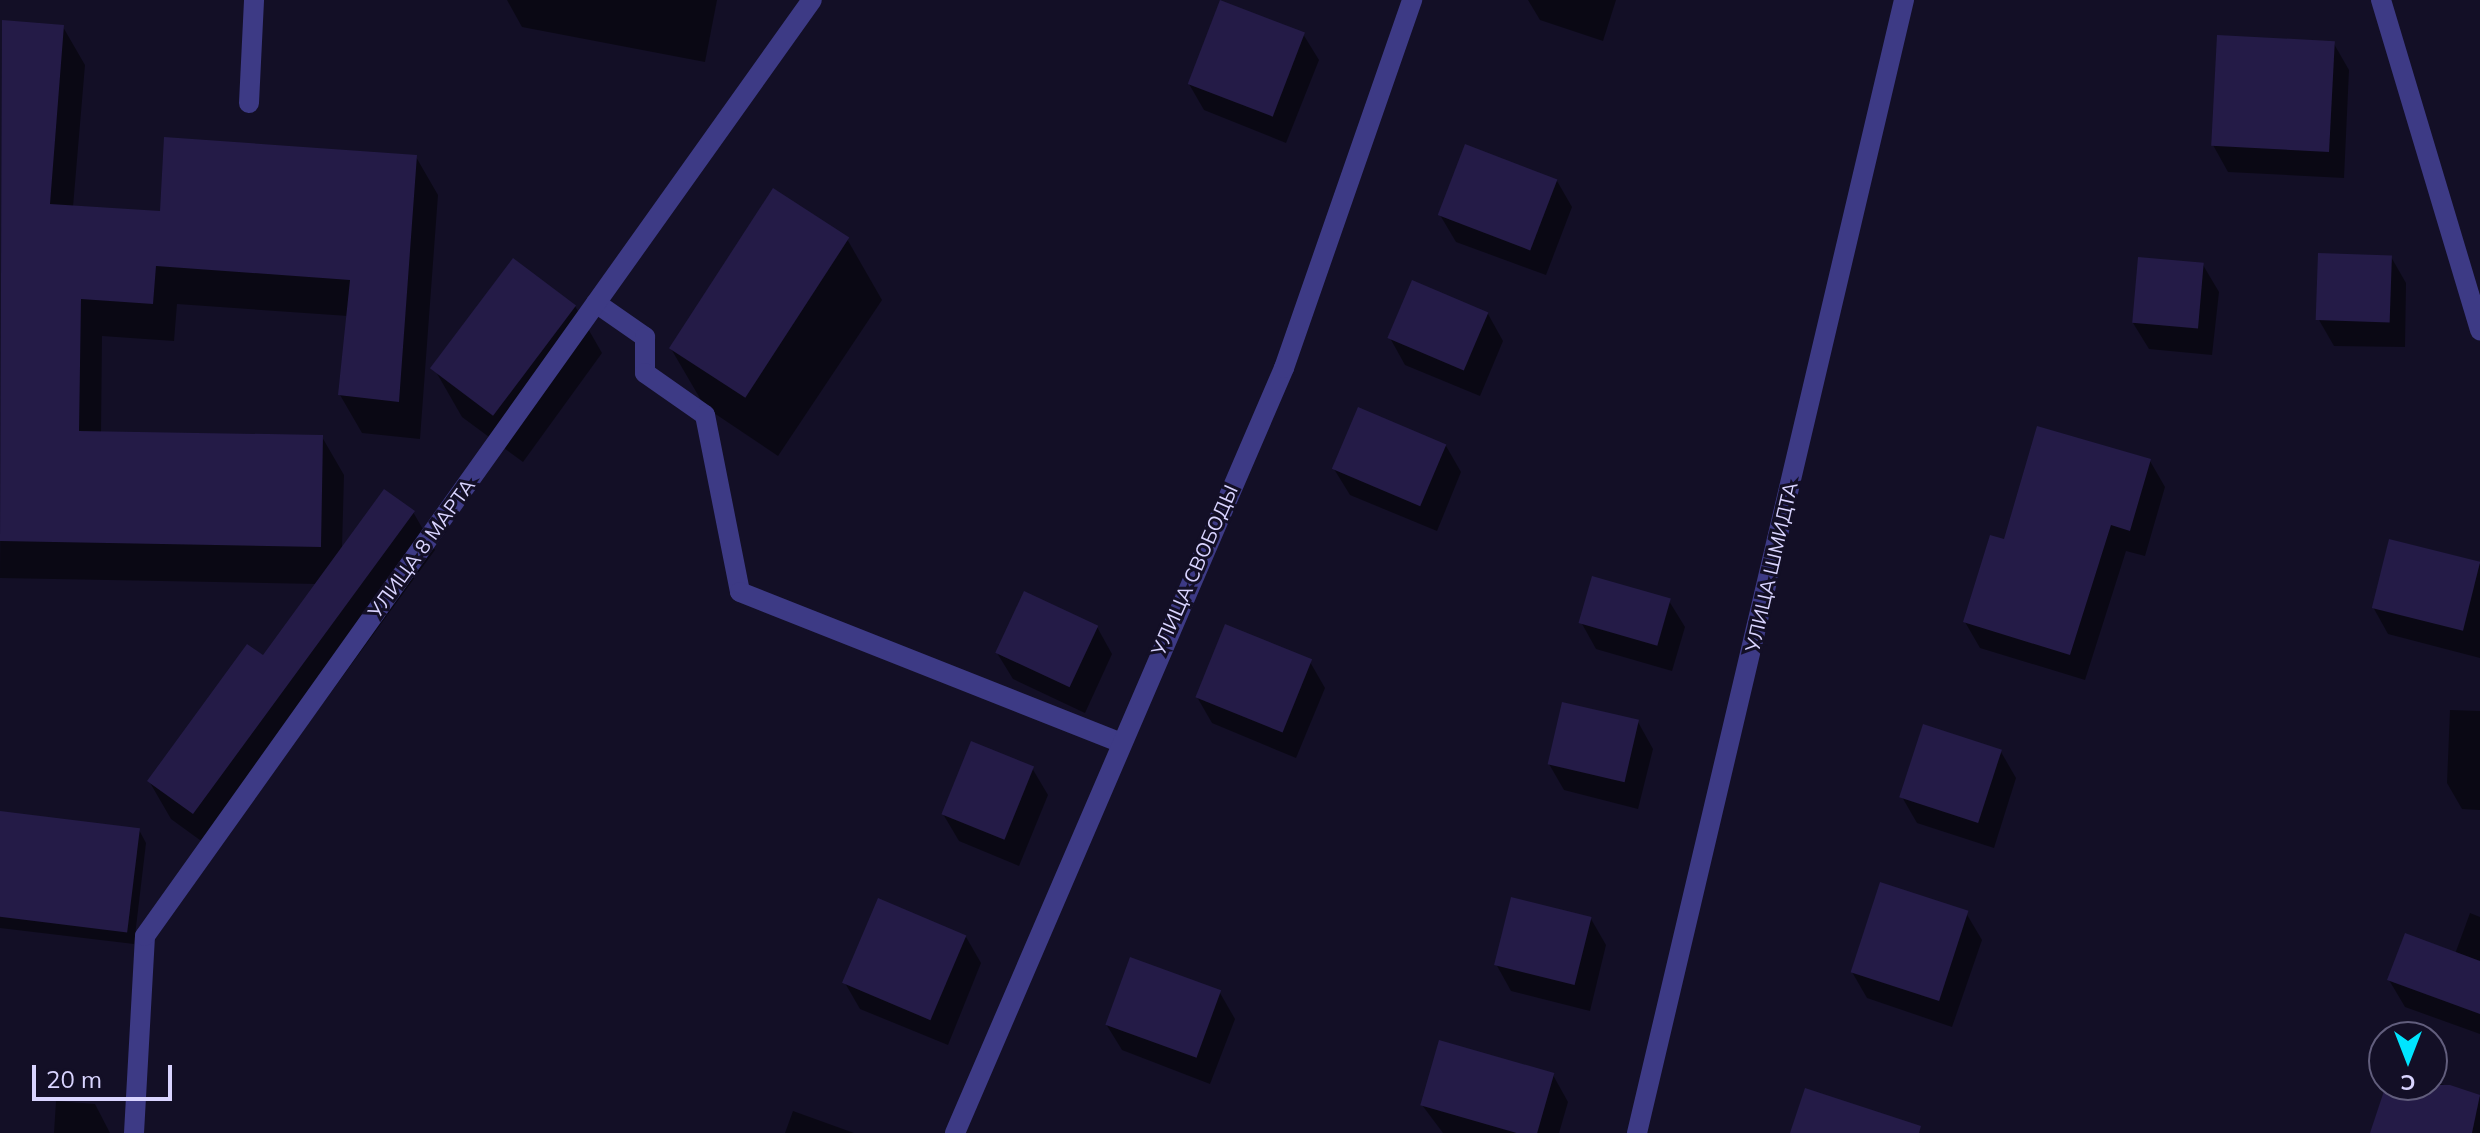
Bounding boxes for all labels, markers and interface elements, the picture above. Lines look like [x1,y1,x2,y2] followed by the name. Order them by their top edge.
[362,474,480,622] street label: УЛИЦА 8 МАРТА
[1740,480,1802,654] street label: УЛИЦА ШМИДТА
[1146,481,1242,659] street label: УЛИЦА СВОБОДЫ
[2368,1021,2448,1101] north arrow
[36,1049,176,1099] scale bar
[46,1064,102,1094] text: 20 m
[2400,1069,2416,1097] text: С

